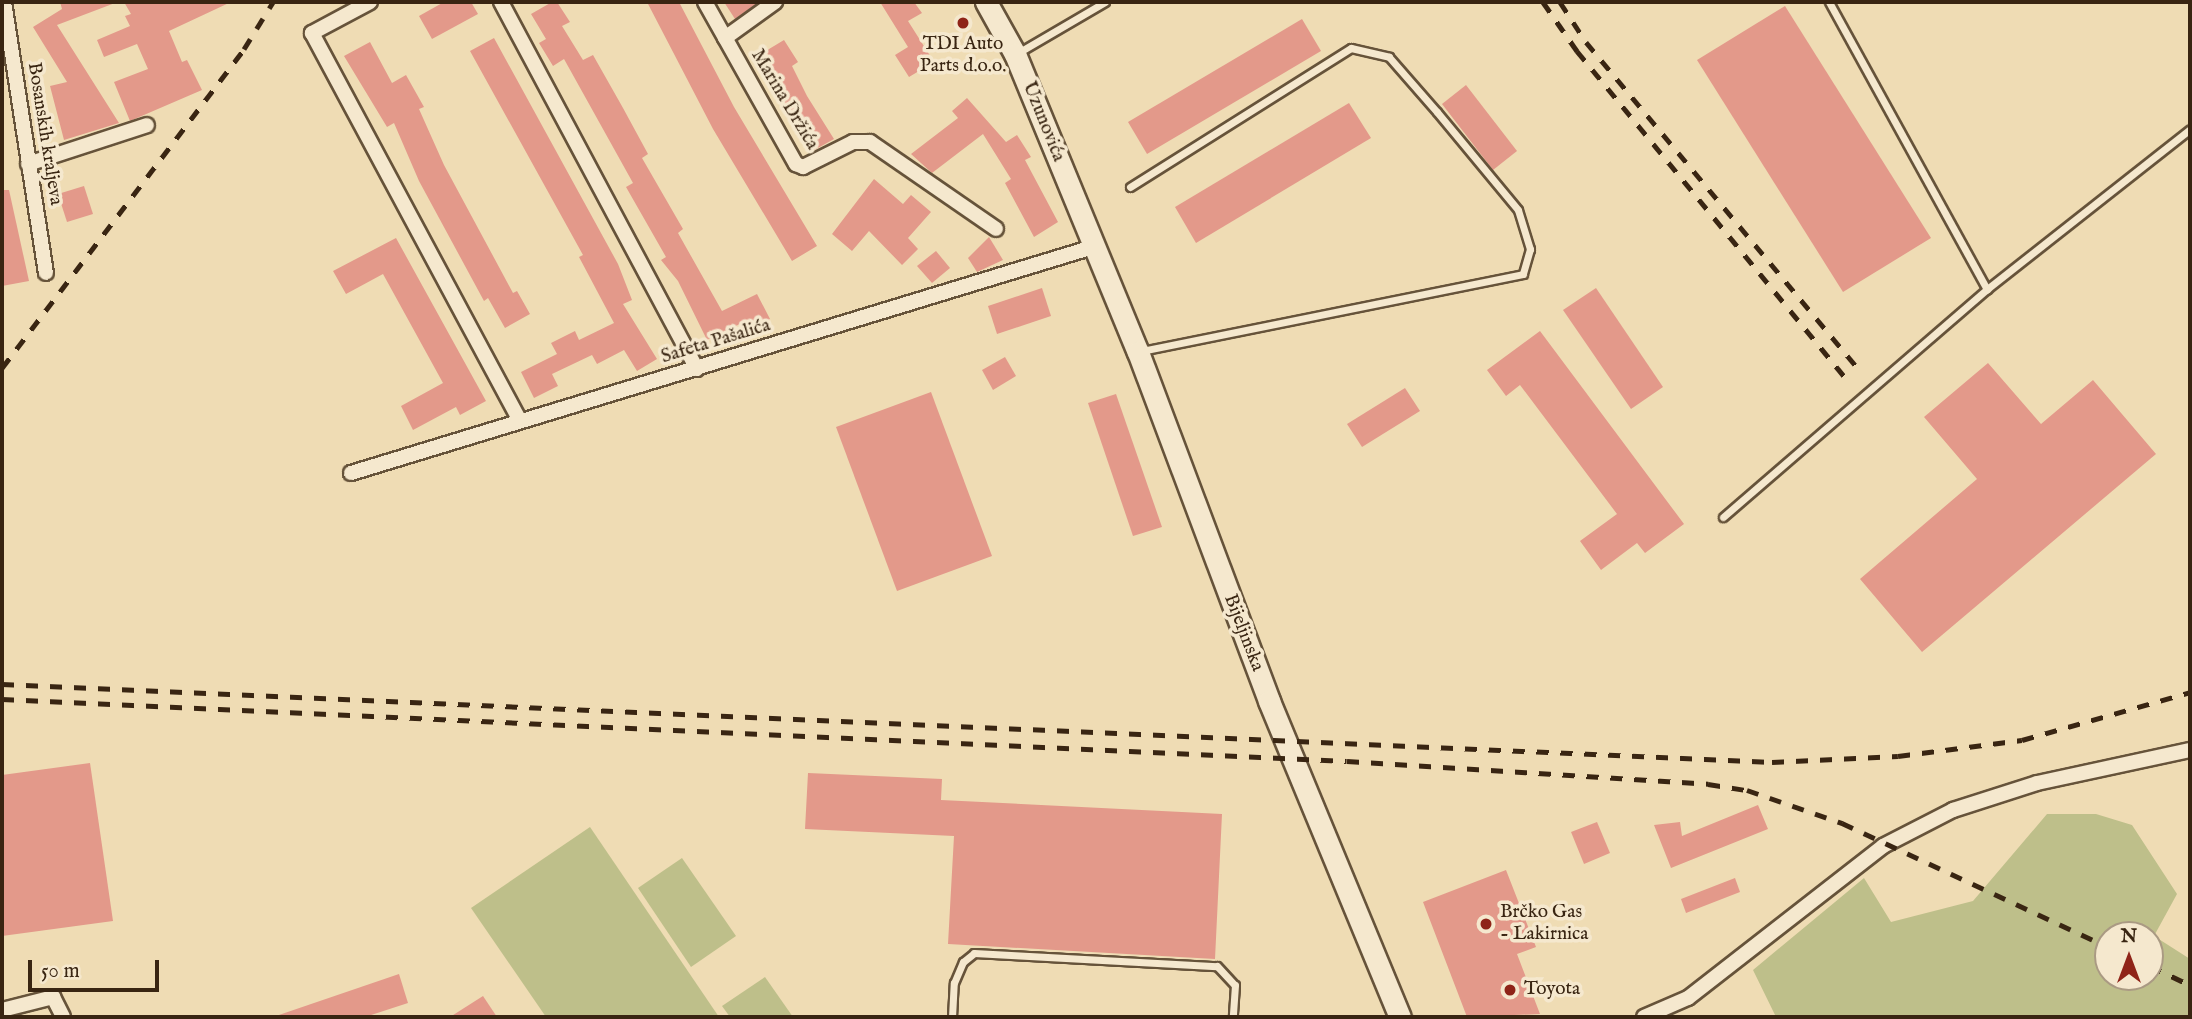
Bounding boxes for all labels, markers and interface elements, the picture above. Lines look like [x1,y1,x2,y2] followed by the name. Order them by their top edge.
[955,15,971,31] marker: TDI Auto Parts d.o.o.
[920,34,1006,78] place label: TDI Auto Parts d.o.o.
[745,46,823,154] street label: Marina Držića
[21,61,67,207] street label: Bosanskih kraljeva
[1017,79,1069,165] street label: Uzunovića
[659,315,773,369] street label: Safeta Pašalića
[1218,591,1268,675] street label: Bijeljinska
[1500,902,1588,946] place label: Brčko Gas - Lakirnica
[1478,916,1494,932] marker: Brčko Gas - Lakirnica
[2094,921,2164,991] north arrow
[2121,925,2137,949] text: N
[32,946,163,990] scale bar
[41,958,80,985] text: 50 m
[1524,979,1580,1001] place label: Toyota
[1502,982,1518,998] marker: Toyota

